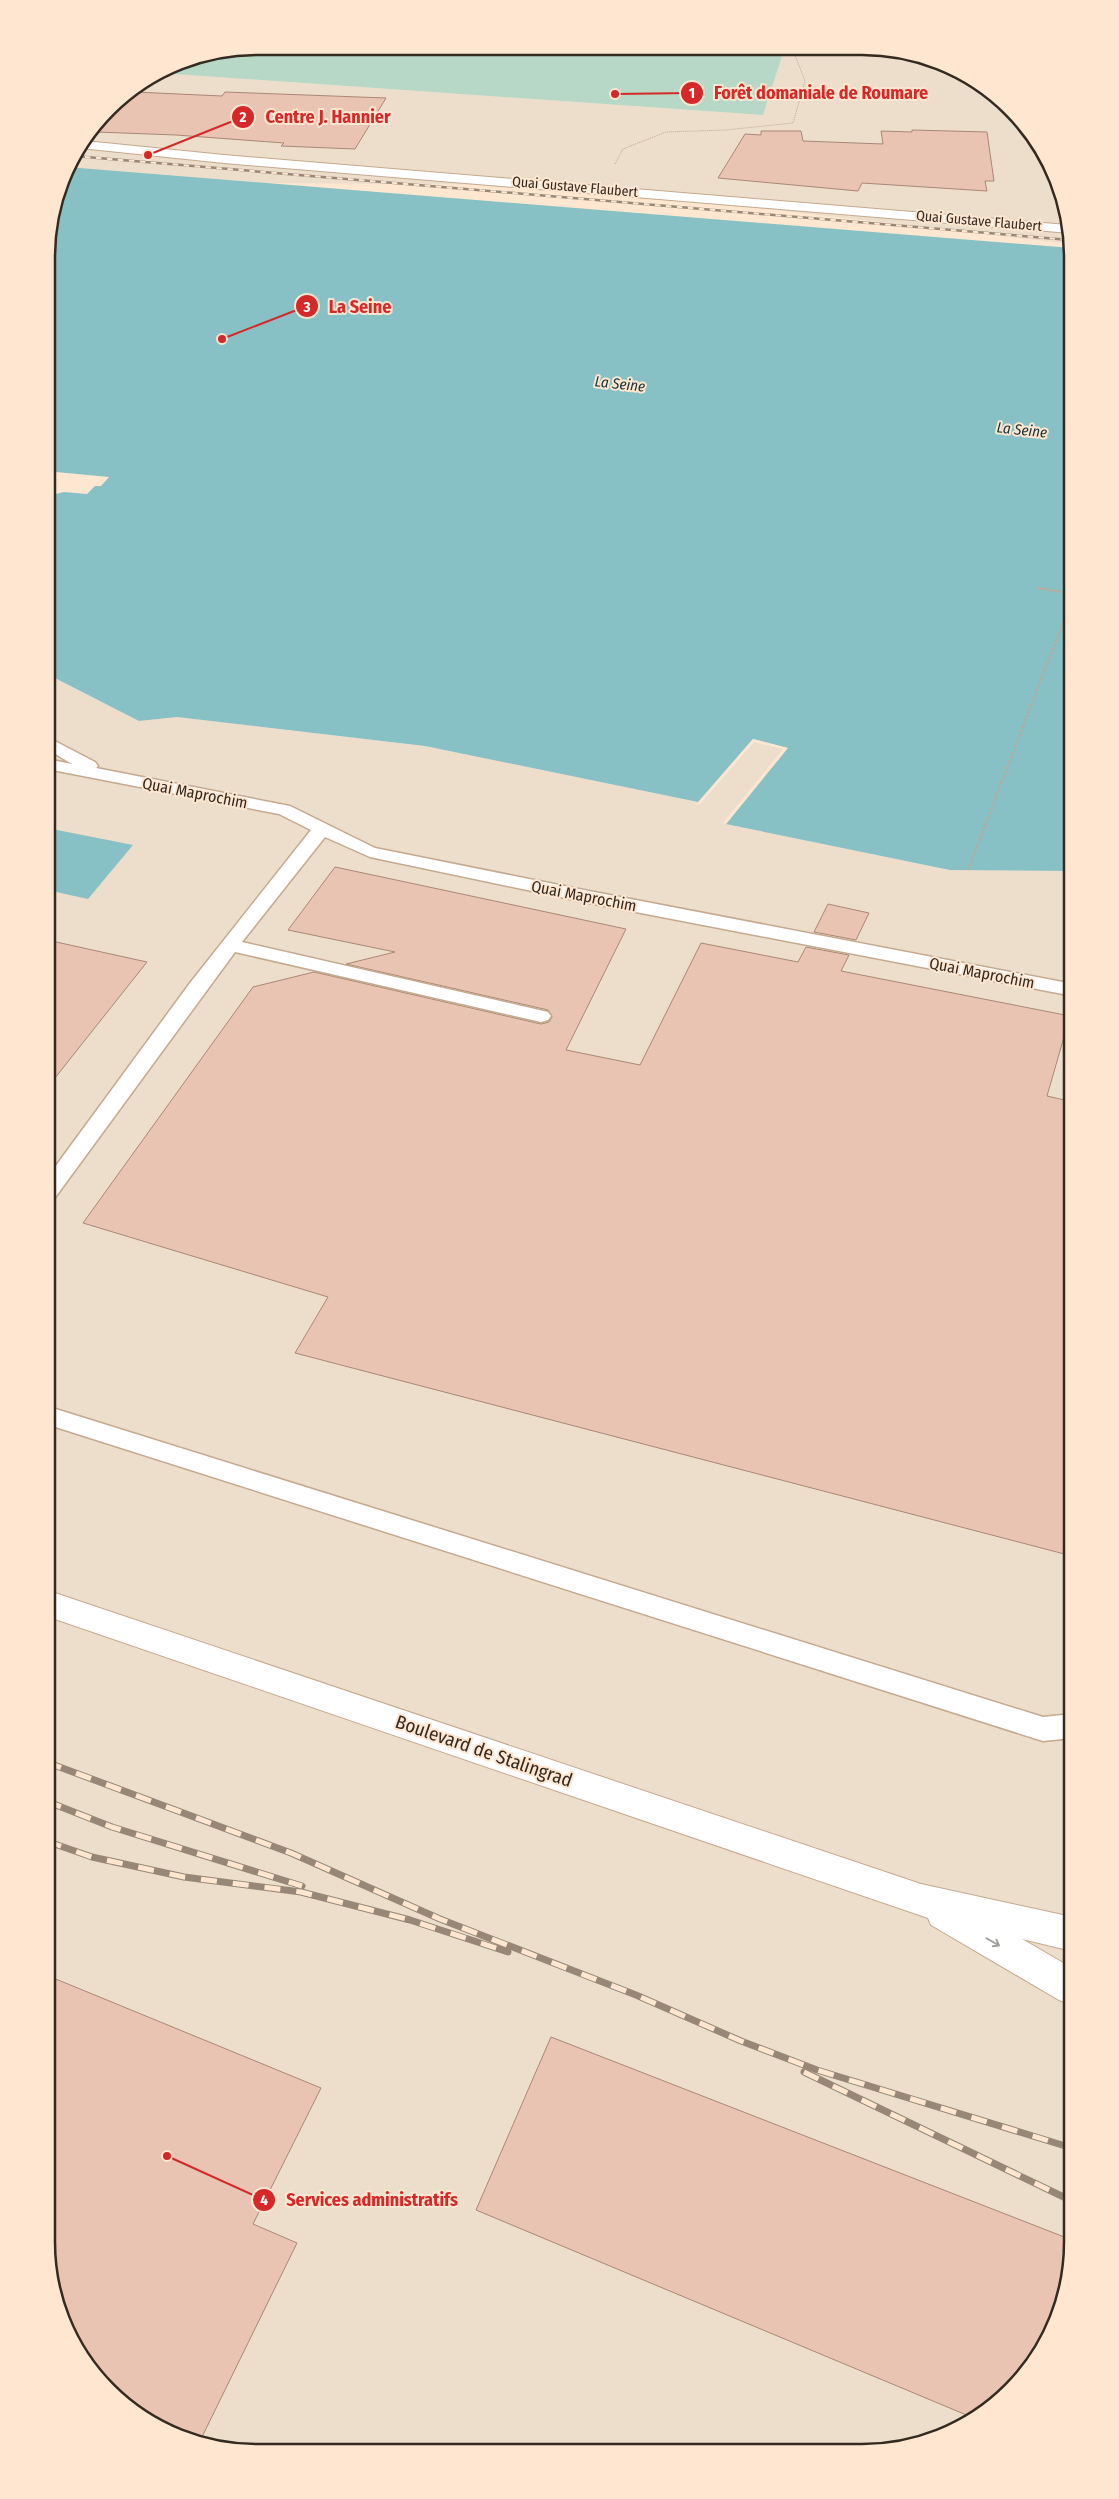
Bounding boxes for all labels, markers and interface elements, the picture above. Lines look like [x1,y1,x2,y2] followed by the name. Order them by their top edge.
[679,76,938,109] callout: Forêt domaniale de Roumare
[714,82,928,104] text: Forêt domaniale de Roumare
[689,84,695,102] text: 1
[230,101,400,134] callout: Centre J. Hannier
[265,106,391,128] text: Centre J. Hannier
[239,108,247,126] text: 2
[511,173,639,201] street label: Quai Gustave Flaubert
[915,207,1043,235] street label: Quai Gustave Flaubert
[294,290,402,323] callout: La Seine
[329,296,391,318] text: La Seine
[302,298,311,316] text: 3
[594,372,646,396] water label: La Seine
[996,418,1048,442] water label: La Seine
[141,773,249,813] street label: Quai Maprochim
[530,876,638,916] street label: Quai Maprochim
[928,953,1036,993] street label: Quai Maprochim
[392,1710,576,1792] street label: Boulevard de Stalingrad
[986,1938,1000,1948] one-way arrow
[251,2183,468,2216] callout: Services administratifs
[286,2189,458,2211] text: Services administratifs
[260,2191,268,2209] text: 4

